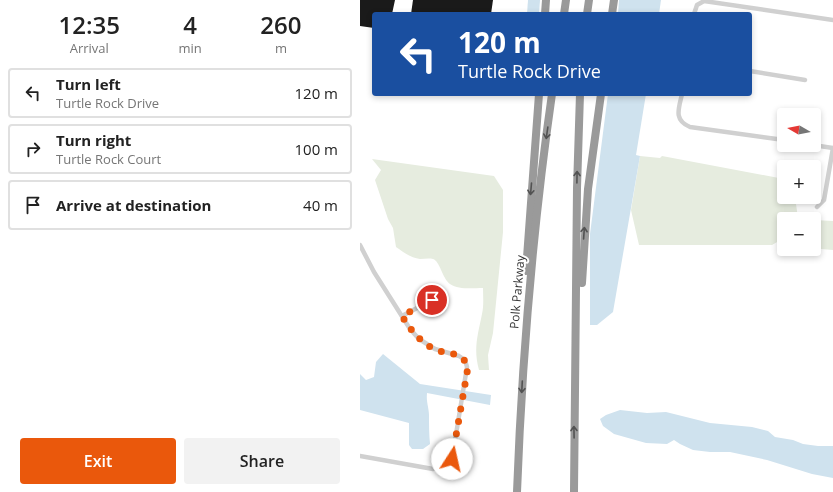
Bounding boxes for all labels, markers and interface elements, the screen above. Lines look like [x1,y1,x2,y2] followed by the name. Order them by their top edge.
[59,8,120,41] text: 12:35
[183,8,197,41] text: 4
[260,8,301,41] text: 260
[458,23,541,61] text: 120 m
[392,28,444,80] icon: left
[70,39,109,57] text: Arrival
[179,39,202,57] text: min
[275,39,287,57] text: m
[458,59,601,83] text: Turtle Rock Drive
[56,74,121,94] text: Turn left
[22,82,44,104] icon: left
[294,83,338,103] text: 120 m
[56,94,159,112] text: Turtle Rock Drive
[777,108,821,152] north arrow
[777,108,821,256] map controls
[543,126,551,139] one-way arrow
[56,130,131,150] text: Turn right
[22,138,44,160] icon: right
[294,139,338,159] text: 100 m
[56,150,161,168] text: Turtle Rock Court
[777,160,821,204] button: +
[574,171,581,184] one-way arrow
[528,182,535,195] one-way arrow
[22,194,44,216] icon: arrive
[56,195,211,215] text: Arrive at destination
[303,195,338,215] text: 40 m
[777,212,821,256] button: −
[581,227,588,240] one-way arrow
[505,253,529,330] street label: Polk Parkway
[415,283,449,317] pin
[421,289,443,311] icon: arrive
[518,380,526,393] one-way arrow
[571,426,578,439] one-way arrow
[20,438,176,484] button: Exit
[184,438,340,484] button: Share
[431,438,473,480] position arrow

